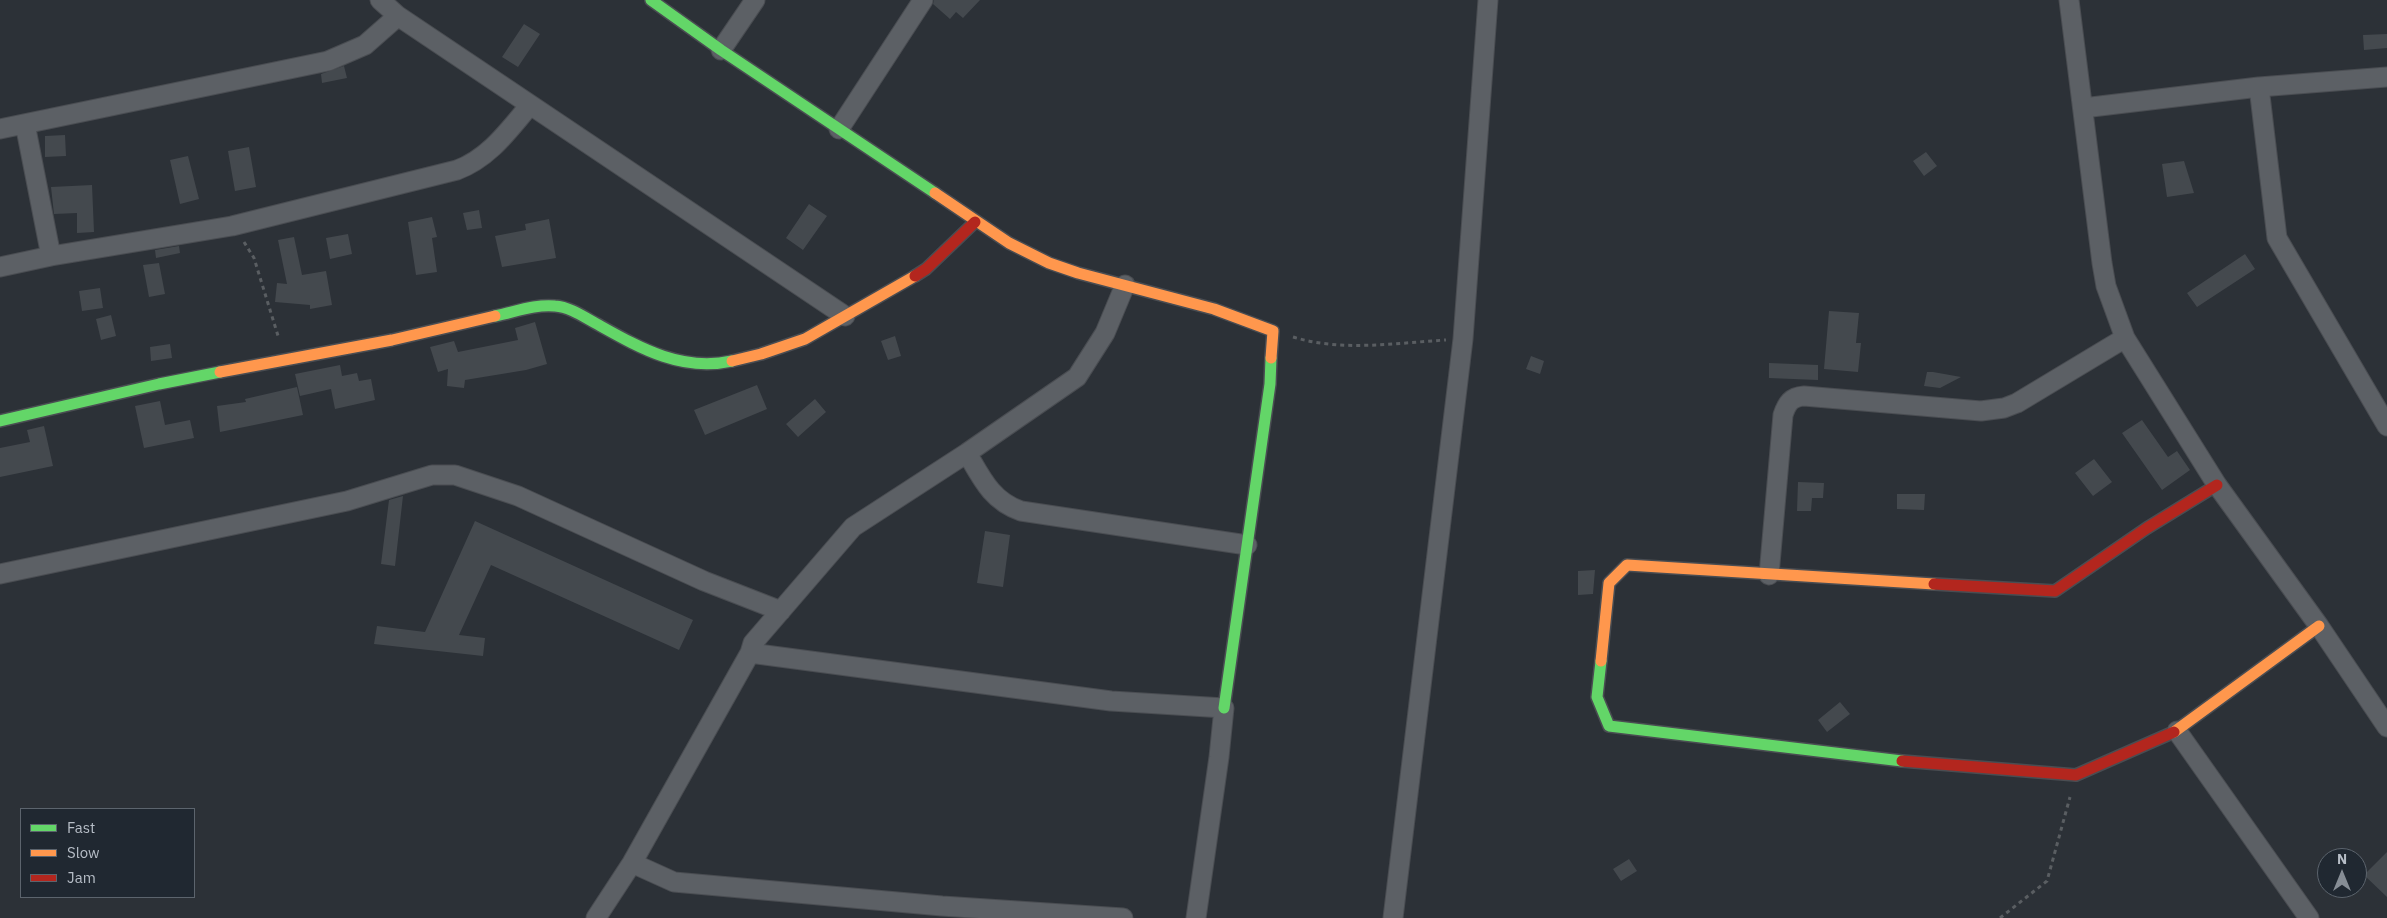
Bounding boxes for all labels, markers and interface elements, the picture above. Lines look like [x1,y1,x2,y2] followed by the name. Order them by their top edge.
[20,808,195,898] legend
[67,818,95,837] text: Fast
[67,843,100,862] text: Slow
[2317,848,2367,898] north arrow
[2337,850,2347,868] text: N
[67,868,96,887] text: Jam

